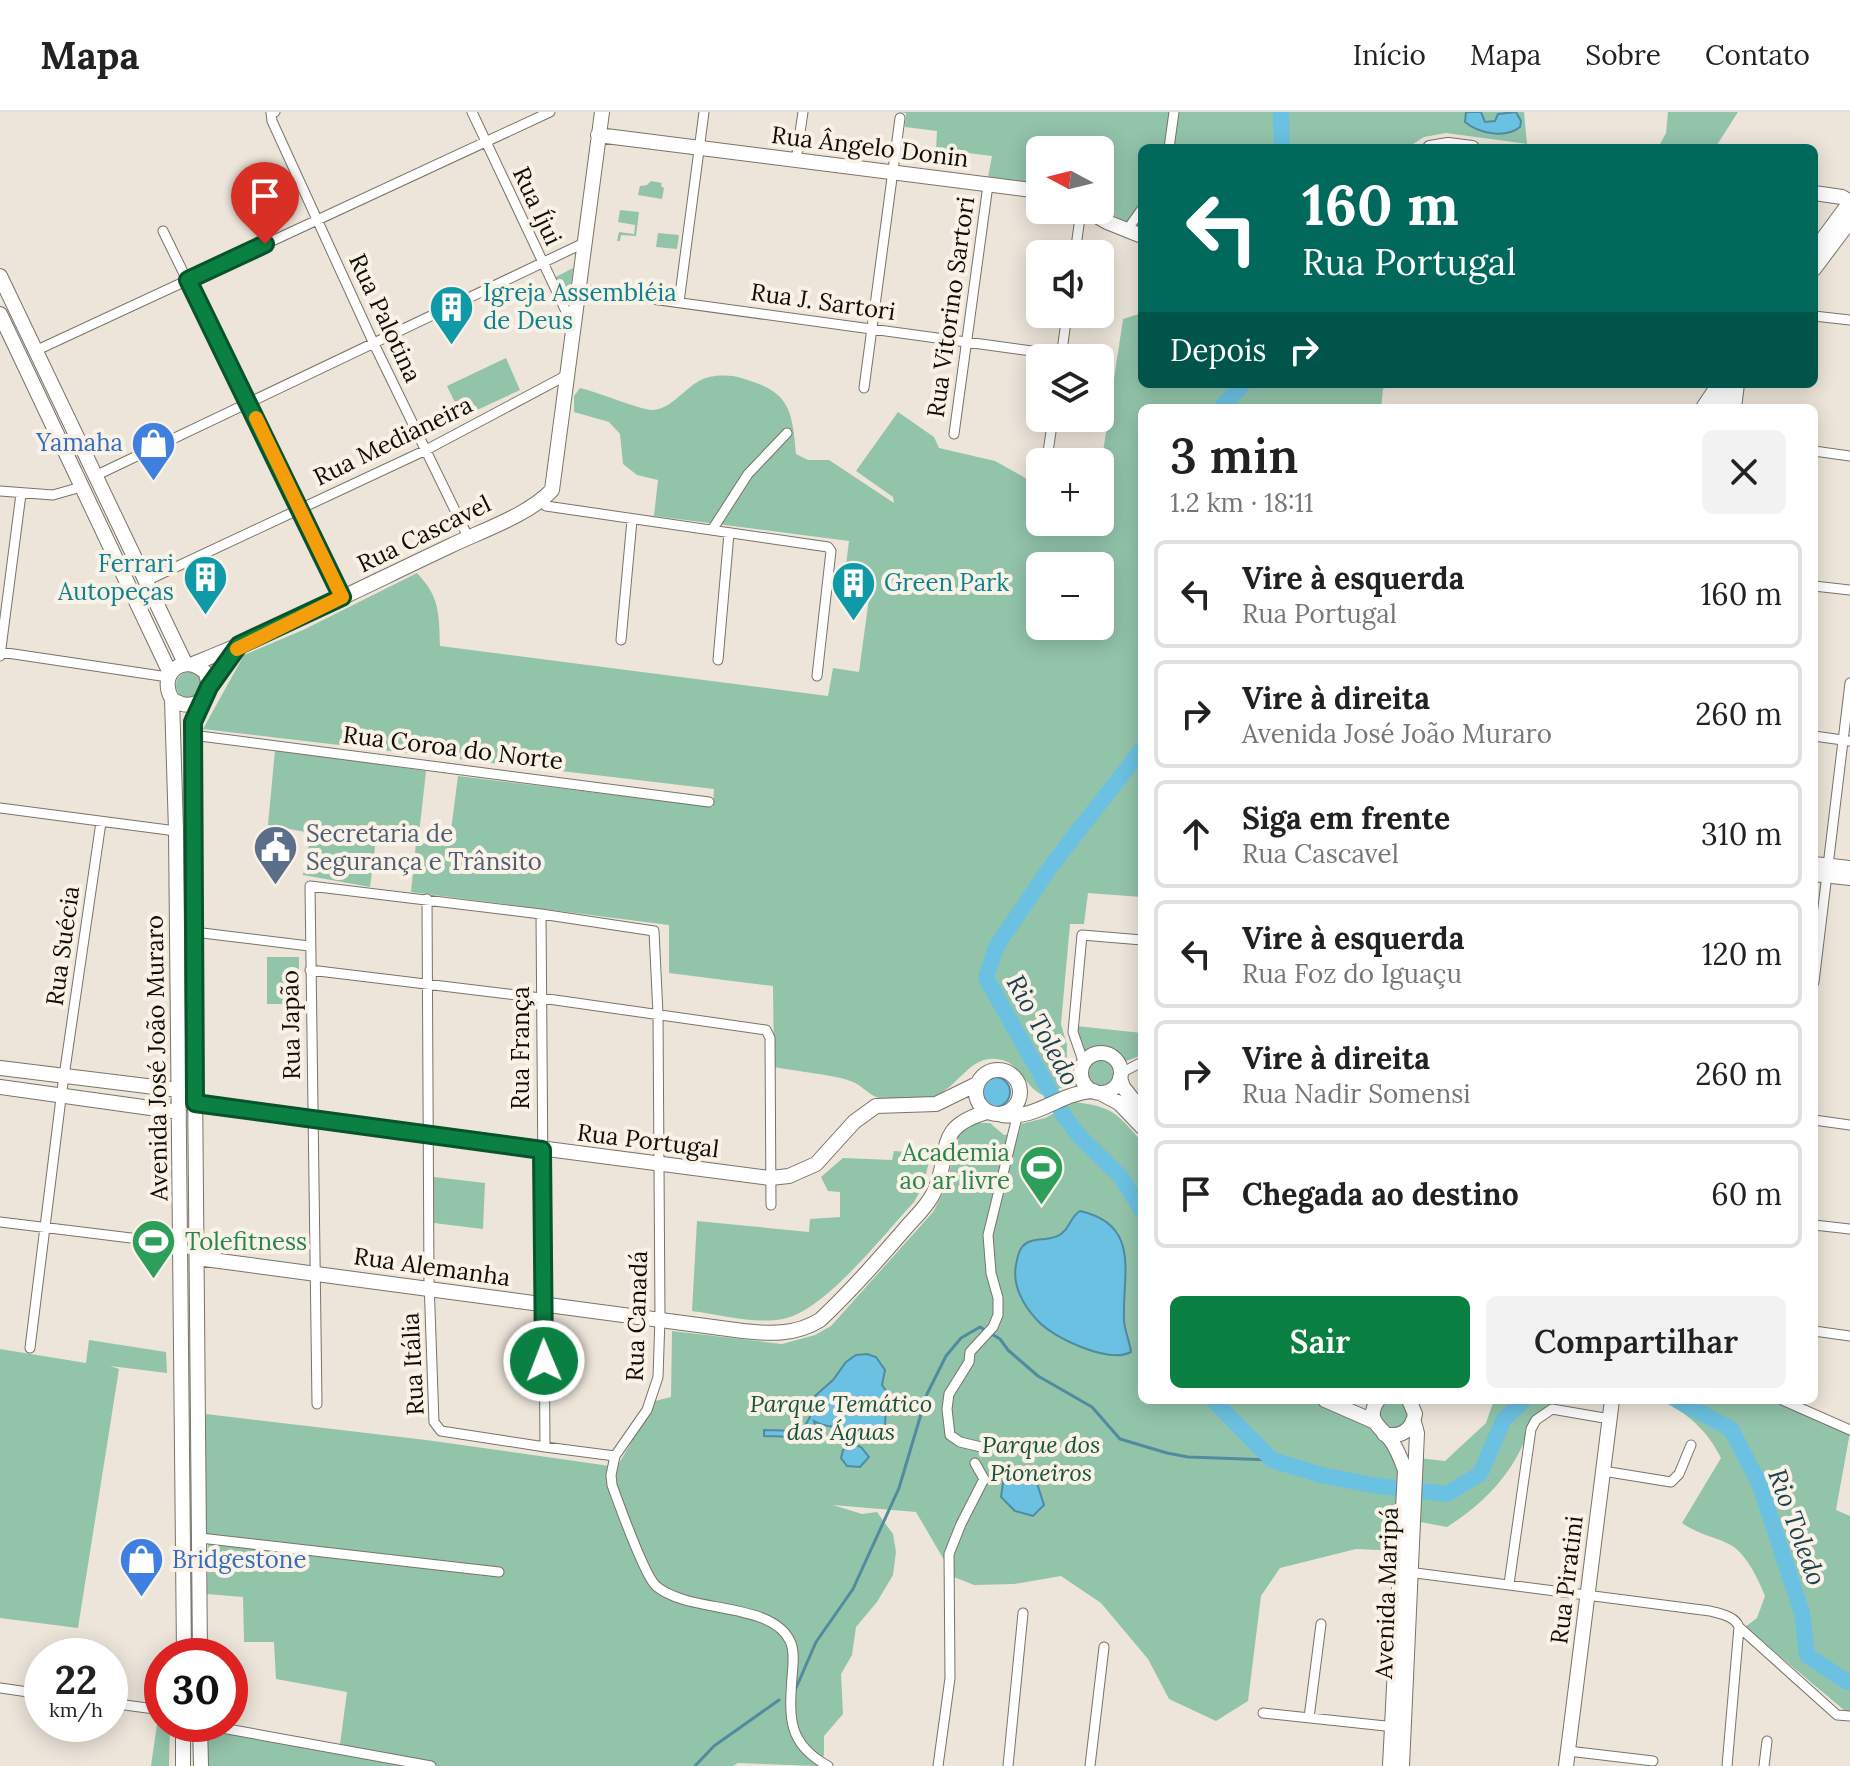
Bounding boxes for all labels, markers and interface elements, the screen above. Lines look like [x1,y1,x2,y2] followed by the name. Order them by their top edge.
[40,31,139,79] text: Mapa
[1353,37,1426,73] text: Início
[1470,37,1541,73] text: Mapa
[1585,37,1661,73] text: Sobre
[1705,37,1810,73] text: Contato
[770,119,970,174] street label: Rua Ângelo Donin
[1026,136,1114,224] north arrow
[1026,136,1114,640] map controls
[231,162,299,244] pin
[506,162,569,250] street label: Rua Íjui
[1302,169,1459,240] text: 160 m
[243,174,287,218] icon: arrive
[1170,176,1274,280] icon: left
[920,194,981,419] street label: Rua Vitorino Sartori
[1302,239,1516,285] text: Rua Portugal
[1026,240,1114,328] button: sound
[342,249,429,387] street label: Rua Palotina
[749,276,897,327] street label: Rua J. Sartori
[483,277,677,336] place label: Igreja Assembléia de Deus
[428,283,476,346] building icon: Igreja Assembléia de Deus
[1282,328,1326,372] icon: right
[1170,331,1266,369] text: Depois
[1026,344,1114,432] button: layers
[308,389,477,492] street label: Rua Medianeira
[130,419,178,482] shop icon: Yamaha
[1170,425,1298,486] text: 3 min
[35,427,123,458] place label: Yamaha
[1702,430,1786,514] button: close
[1026,448,1114,536] button: +
[1170,486,1314,519] text: 1.2 km · 18:11
[352,488,496,579] street label: Rua Cascavel
[57,548,174,607] place label: Ferrari Autopeças
[1026,552,1114,640] button: −
[181,554,229,617] building icon: Ferrari Autopeças
[829,559,877,622] building icon: Green Park
[1242,559,1464,597] text: Vire à esquerda
[884,567,1009,598] place label: Green Park
[1174,572,1218,616] icon: left
[1700,575,1782,613] text: 160 m
[1242,597,1397,630] text: Rua Portugal
[1242,679,1430,717] text: Vire à direita
[1174,692,1218,736] icon: right
[1695,695,1782,733] text: 260 m
[1242,717,1552,750] text: Avenida José João Muraro
[341,719,565,776] street label: Rua Coroa do Norte
[1242,799,1450,837] text: Siga em frente
[1174,812,1218,856] icon: ahead
[1701,815,1782,853] text: 310 m
[306,818,542,877] place label: Secretaria de Segurança e Trânsito
[251,824,299,887] public building icon: Secretaria de Segurança e Trânsito
[1242,837,1399,870] text: Rua Cascavel
[39,884,86,1008] street label: Rua Suécia
[139,915,175,1202] street label: Avenida José João Muraro
[1242,919,1464,957] text: Vire à esquerda
[1174,932,1218,976] icon: left
[1702,935,1782,973] text: 120 m
[1242,957,1462,990] text: Rua Foz do Iguaçu
[1000,969,1087,1091] water label: Rio Toledo
[274,970,307,1080] street label: Rua Japão
[505,986,536,1110] street label: Rua França
[1242,1039,1430,1077] text: Vire à direita
[1174,1052,1218,1096] icon: right
[1695,1055,1782,1093] text: 260 m
[1242,1077,1471,1110] text: Rua Nadir Somensi
[575,1116,721,1165] street label: Rua Portugal
[900,1137,1010,1196] place label: Academia ao ar livre
[1017,1143,1065,1206] sports icon: Academia ao ar livre
[1174,1172,1218,1216] icon: arrive
[1242,1175,1519,1213] text: Chegada ao destino
[1711,1175,1782,1213] text: 60 m
[130,1218,178,1281] sports icon: Tolefitness
[185,1226,307,1257] place label: Tolefitness
[352,1240,512,1293] street label: Rua Alemanha
[619,1250,654,1382] street label: Rua Canadá
[1170,1296,1470,1388] button: Sair
[1486,1296,1786,1388] button: Compartilhar
[394,1312,431,1416] street label: Rua Itália
[502,1319,586,1403] position arrow
[750,1388,932,1447] park label: Parque Temático das Águas
[982,1429,1100,1488] park label: Parque dos Pioneiros
[1761,1464,1834,1590] water label: Rio Toledo
[1368,1506,1405,1681] street label: Avenida Maripá
[1543,1514,1590,1646] street label: Rua Piratini
[117,1536,165,1599] shop icon: Bridgestone
[172,1544,306,1575] place label: Bridgestone
[144,1638,248,1742] speed limit sign: 30
[55,1654,97,1705] text: 22
[49,1697,103,1722] text: km/h

